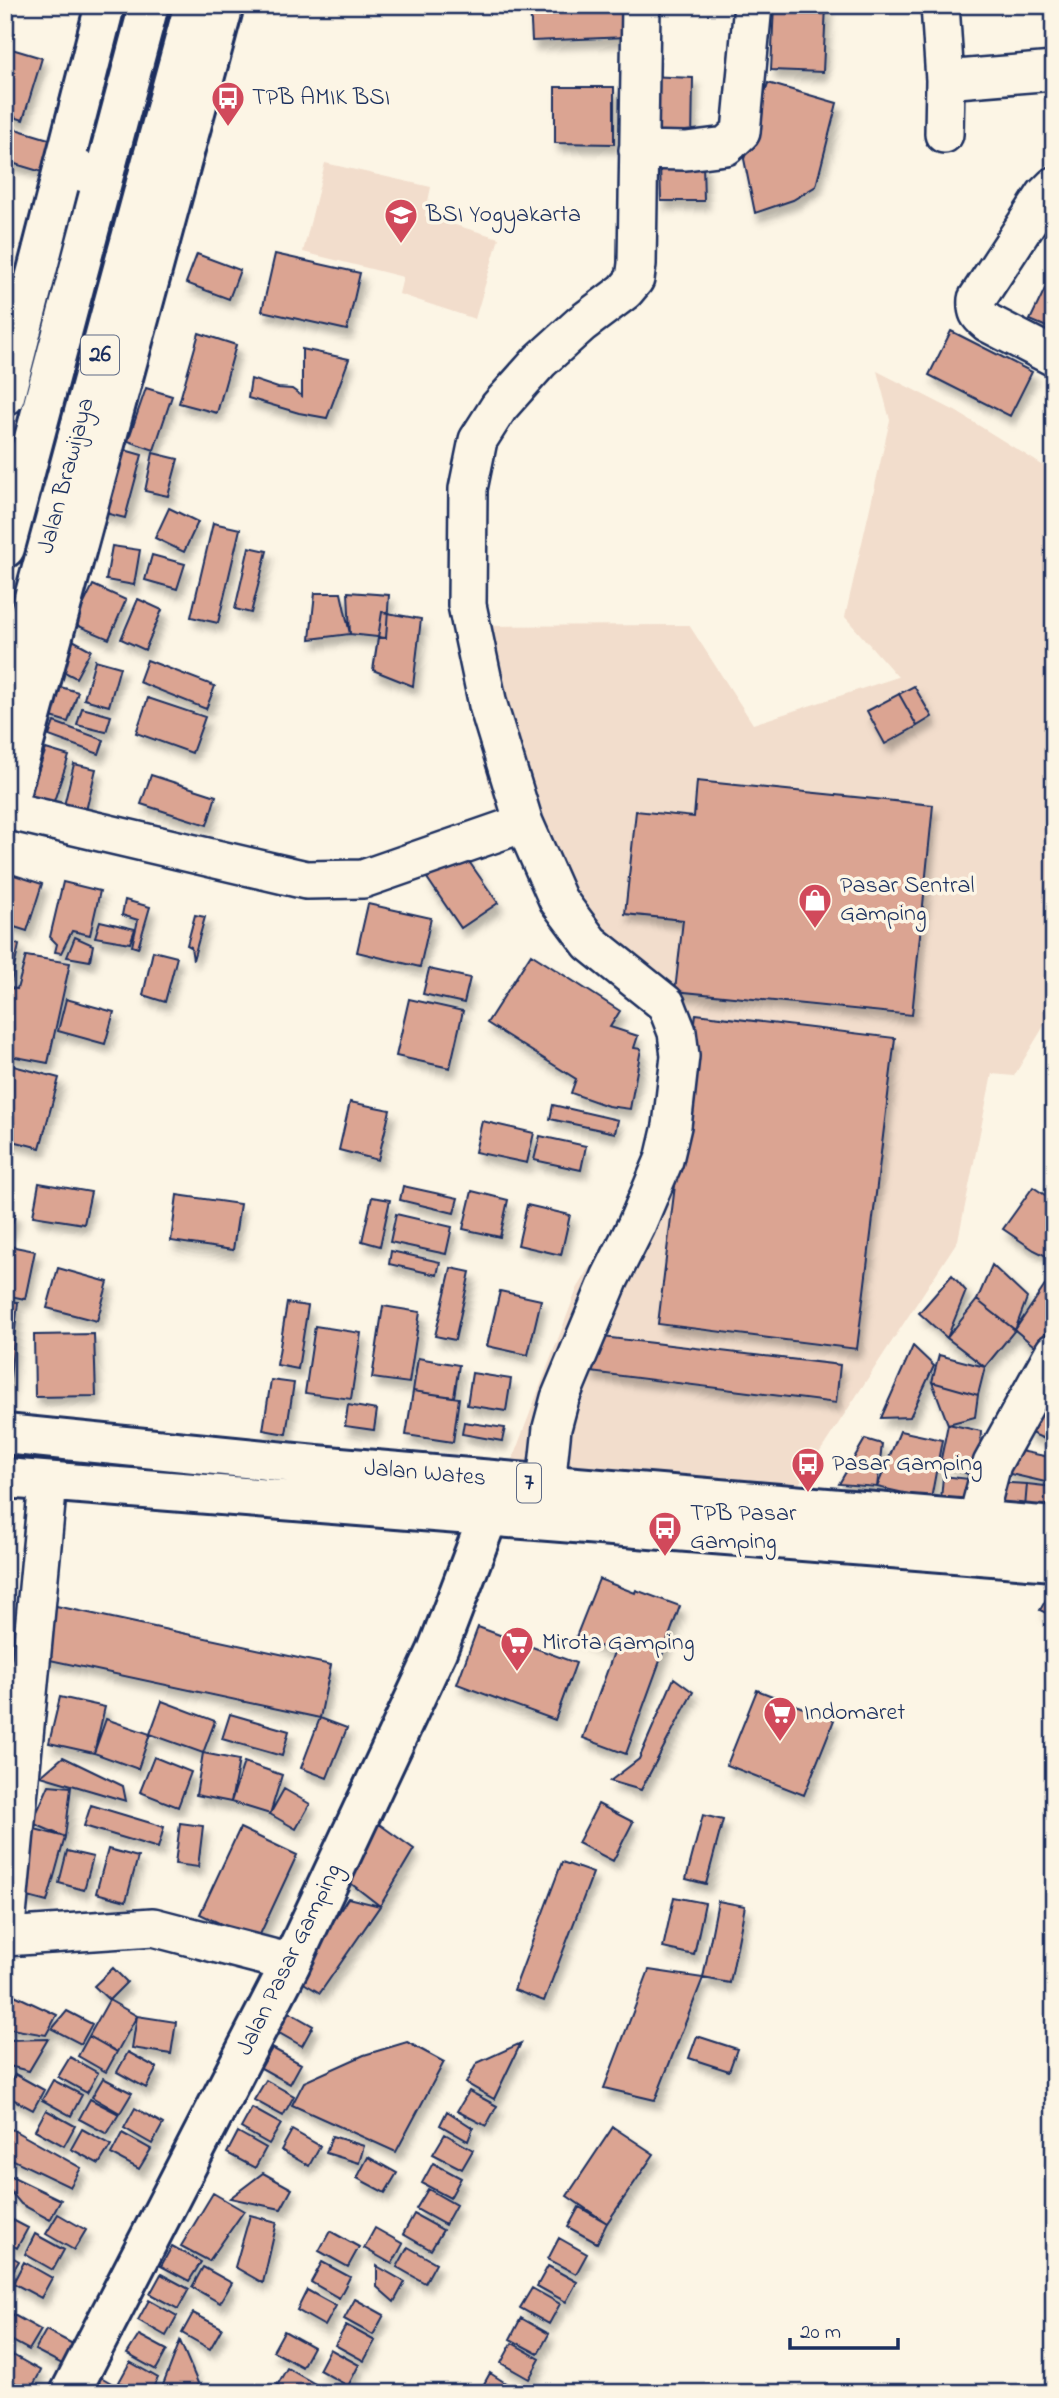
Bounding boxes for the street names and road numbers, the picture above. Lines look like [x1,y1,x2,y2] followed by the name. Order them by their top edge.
[81,336,119,374] road number: 26
[29,394,106,558] street label: Jalan Brawijaya
[363,1451,487,1497] street label: Jalan Wates
[517,1464,541,1502] road number: 7
[228,1858,352,2062] street label: Jalan Pasar Gamping

